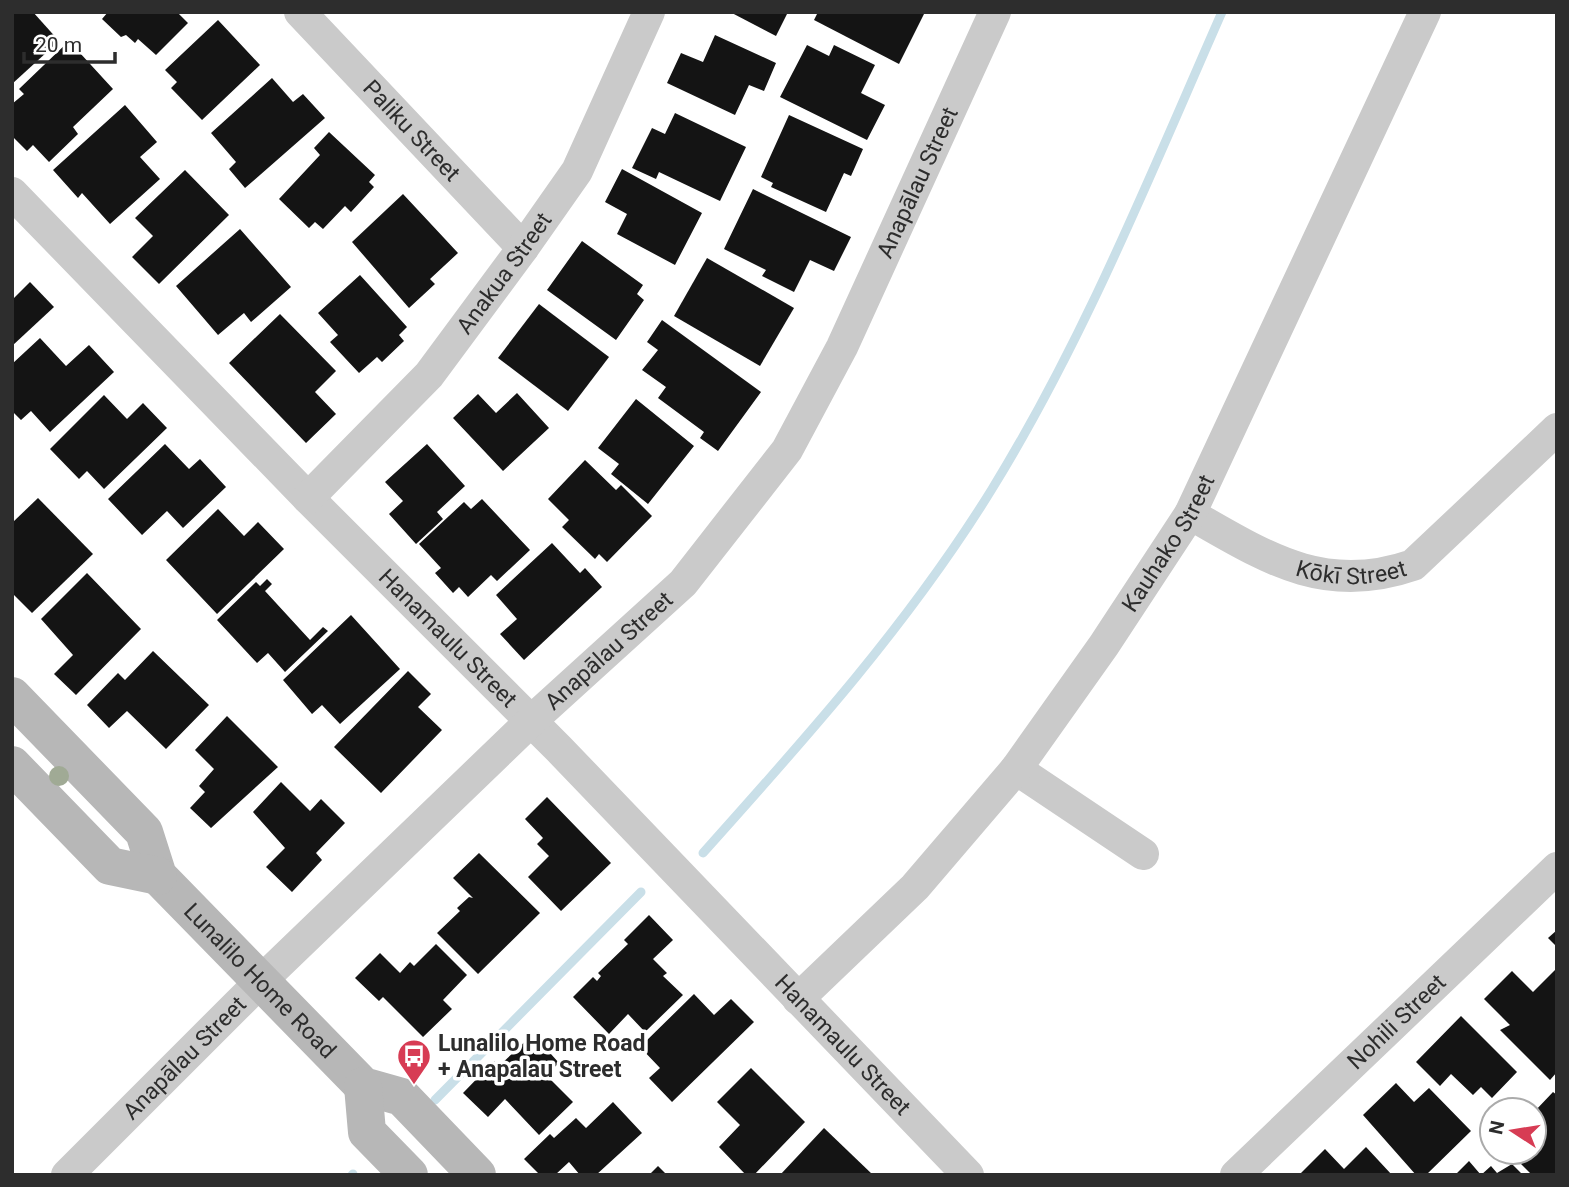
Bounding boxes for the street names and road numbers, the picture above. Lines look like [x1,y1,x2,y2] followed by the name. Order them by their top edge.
[358,75,466,187] street label: Paliku Street
[871,103,964,262] street label: Anapālau Street
[451,208,558,339] street label: Anakua Street
[1117,470,1220,617] street label: Kauhako Street
[1293,555,1410,590] street label: Kōkī Street
[373,564,522,713] street label: Hanamaulu Street
[540,586,678,716] street label: Anapālau Street
[178,898,341,1064] street label: Lunalilo Home Road
[769,969,916,1121] street label: Hanamaulu Street
[1342,969,1451,1075] street label: Nohili Street
[118,991,252,1125] street label: Anapālau Street

